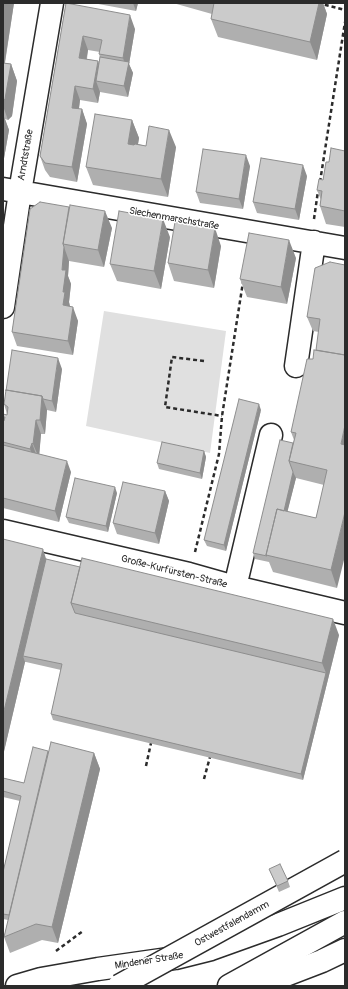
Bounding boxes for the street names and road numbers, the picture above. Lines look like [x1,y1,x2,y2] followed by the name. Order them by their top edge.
[16,128,36,182] street label: Arndtstraße
[128,205,220,233] street label: Siechenmarschstraße
[120,553,228,591] street label: Große-Kurfürsten-Straße
[193,899,271,949] street label: Ostwestfalendamm
[114,950,184,972] street label: Mindener Straße

